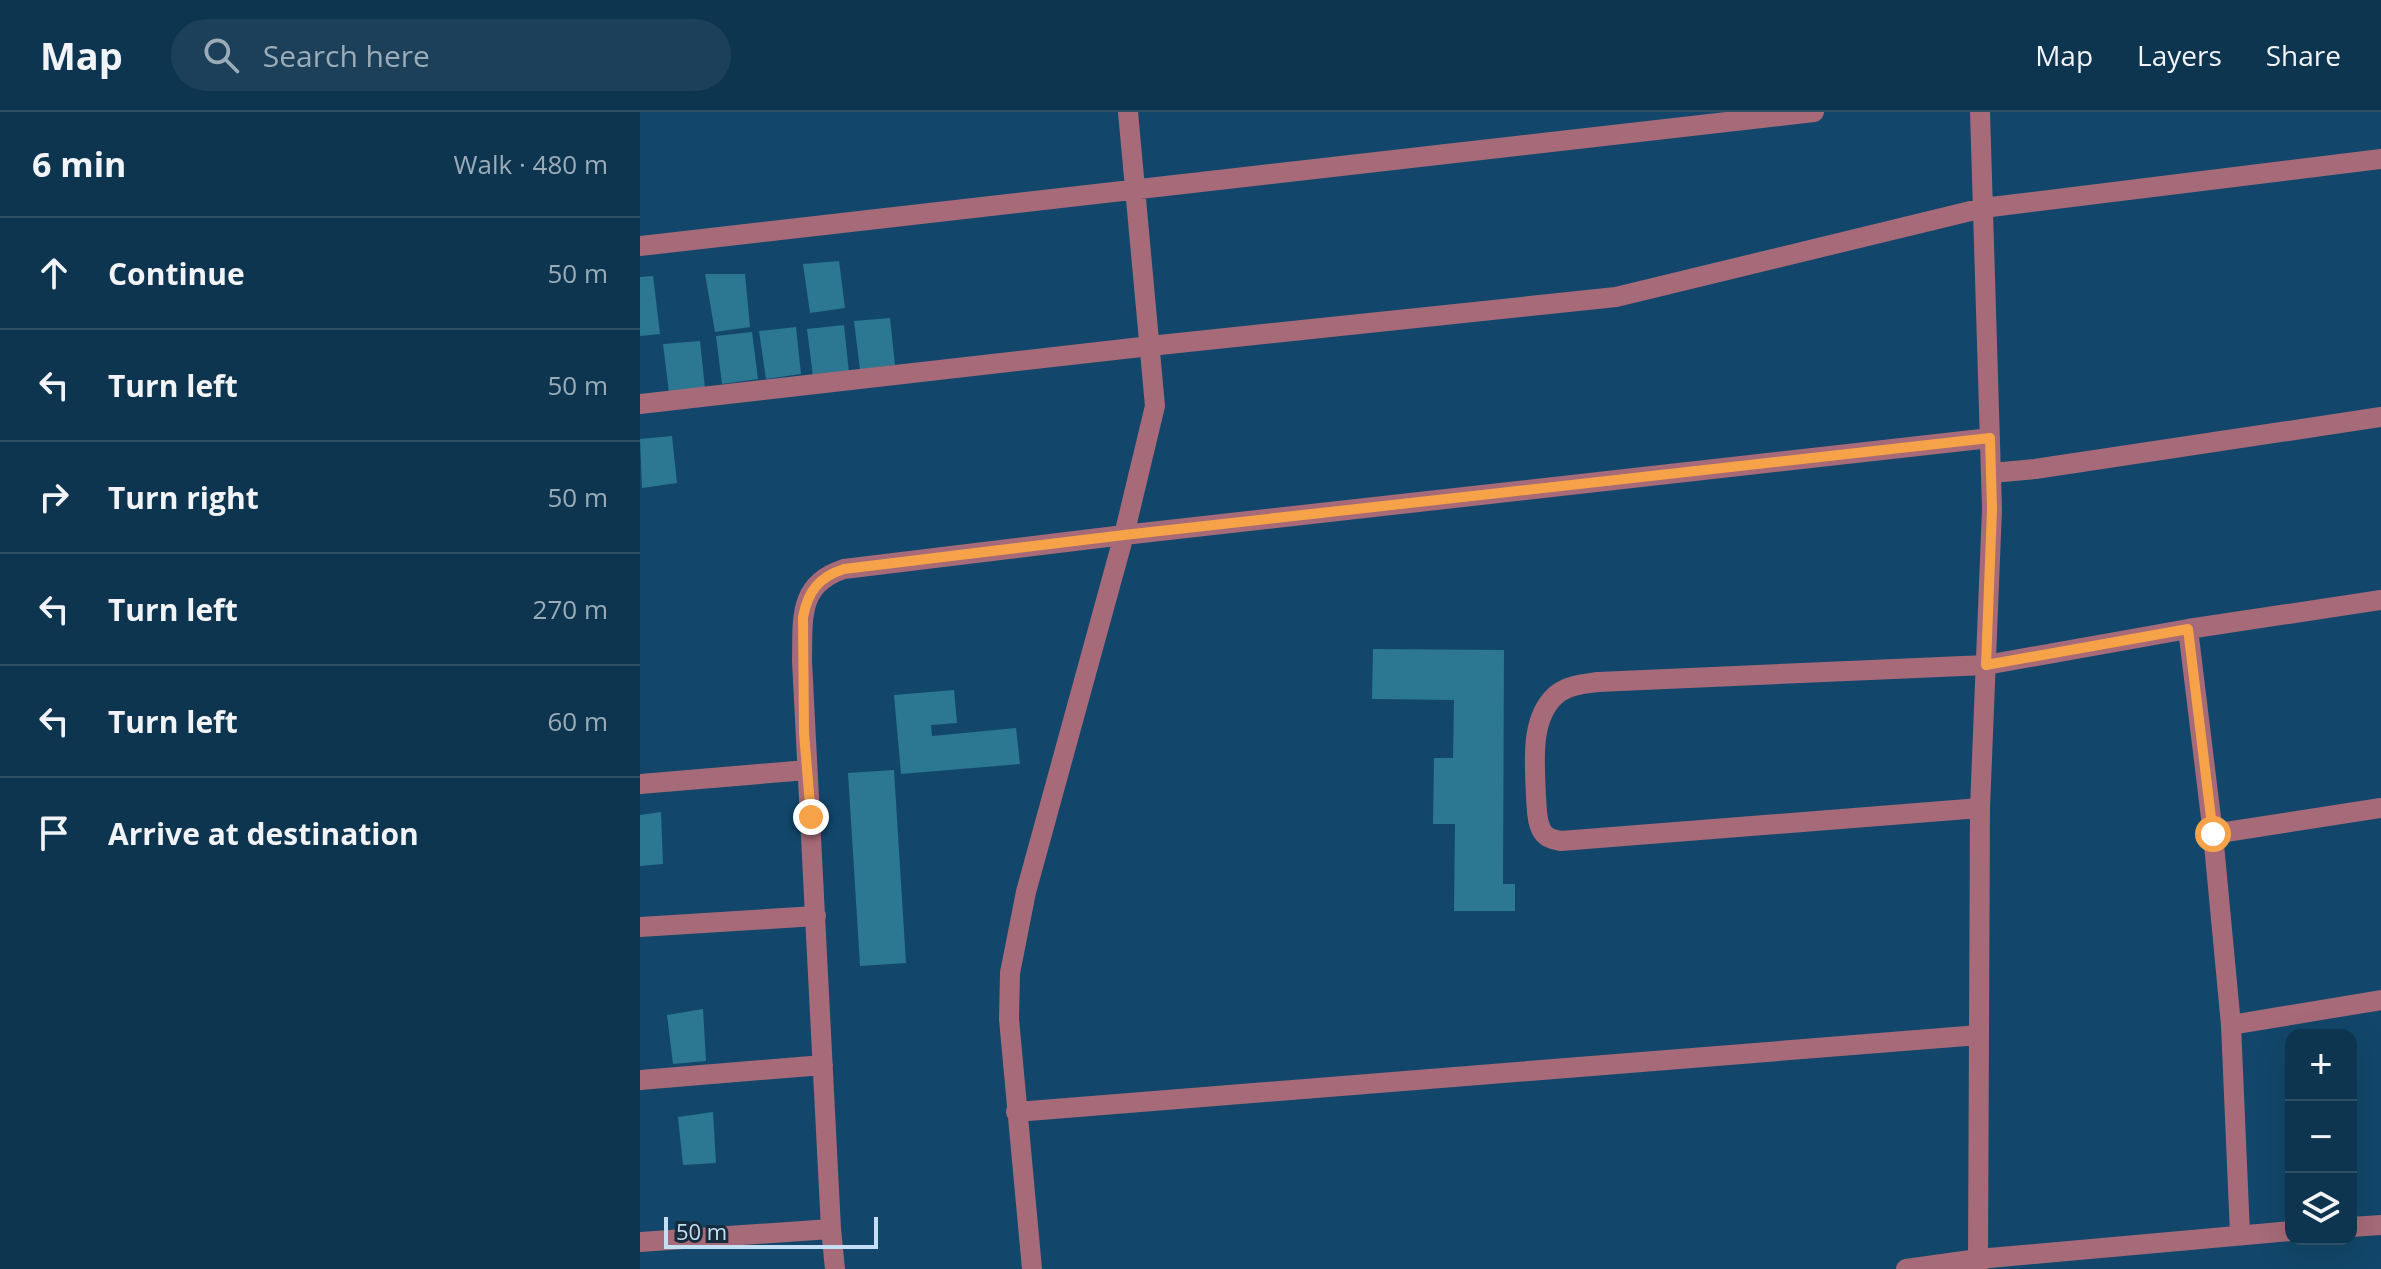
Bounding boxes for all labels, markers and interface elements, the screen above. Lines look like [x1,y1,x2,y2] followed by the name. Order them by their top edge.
[171,19,731,91] search box
[40,29,123,81] text: Map
[199,33,243,77] icon: search
[263,35,430,76] text: Search here
[2035,36,2093,74] text: Map
[2137,36,2222,74] text: Layers
[2266,36,2341,74] text: Share
[32,141,126,187] text: 6 min
[454,146,608,182] text: Walk · 480 m
[32,251,76,295] icon: ahead
[108,253,245,294] text: Continue
[547,255,608,291] text: 50 m
[32,363,76,407] icon: left
[108,365,238,406] text: Turn left
[547,367,608,403] text: 50 m
[32,475,76,519] icon: right
[108,477,259,518] text: Turn right
[547,479,608,515] text: 50 m
[32,587,76,631] icon: left
[108,589,238,630] text: Turn left
[533,591,608,627] text: 270 m
[32,699,76,743] icon: left
[108,701,238,742] text: Turn left
[547,703,608,739] text: 60 m
[793,799,829,835] route end
[32,811,76,855] icon: arrive
[108,813,419,854] text: Arrive at destination
[2195,816,2231,852] route start
[2285,1029,2357,1245] map controls
[2285,1029,2357,1101] button: +
[2285,1101,2357,1173] button: −
[2285,1173,2357,1245] button: layers
[664,1213,878,1249] scale bar
[676,1216,727,1246] text: 50 m

